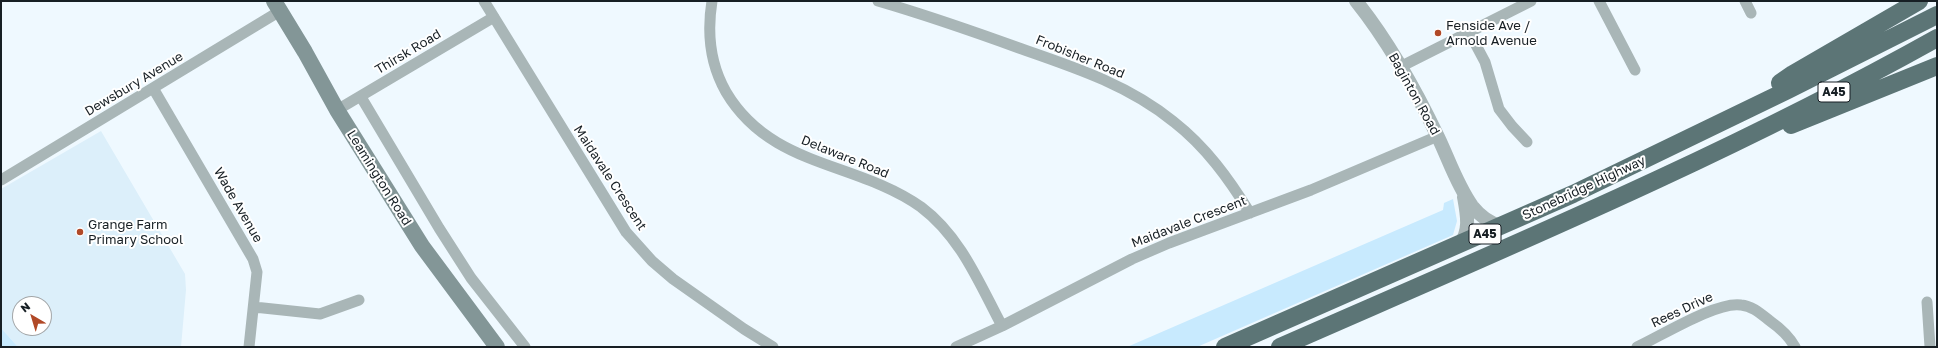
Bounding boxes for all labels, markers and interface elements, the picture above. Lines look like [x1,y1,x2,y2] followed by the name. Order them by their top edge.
[1446,18,1537,49] place label: Fenside Ave / Arnold Avenue
[372,26,444,78] street label: Thirsk Road
[1433,28,1443,38] marker: Fenside Ave / Arnold Avenue
[1033,32,1127,82] street label: Frobisher Road
[82,49,186,119] street label: Dewsbury Avenue
[1385,50,1443,138] street label: Baginton Road
[1818,82,1850,102] road number: A45
[570,123,650,233] street label: Maidavale Crescent
[343,128,415,228] street label: Leamington Road
[799,132,891,182] street label: Delaware Road
[1520,153,1648,223] street label: Stonebridge Highway
[210,165,266,245] street label: Wade Avenue
[1129,193,1249,251] street label: Maidavale Crescent
[88,217,183,248] place label: Grange Farm Primary School
[1469,224,1501,244] road number: A45
[75,227,85,237] marker: Grange Farm Primary School
[1649,289,1715,331] street label: Rees Drive
[12,296,52,336] north arrow
[18,299,32,315] text: N

